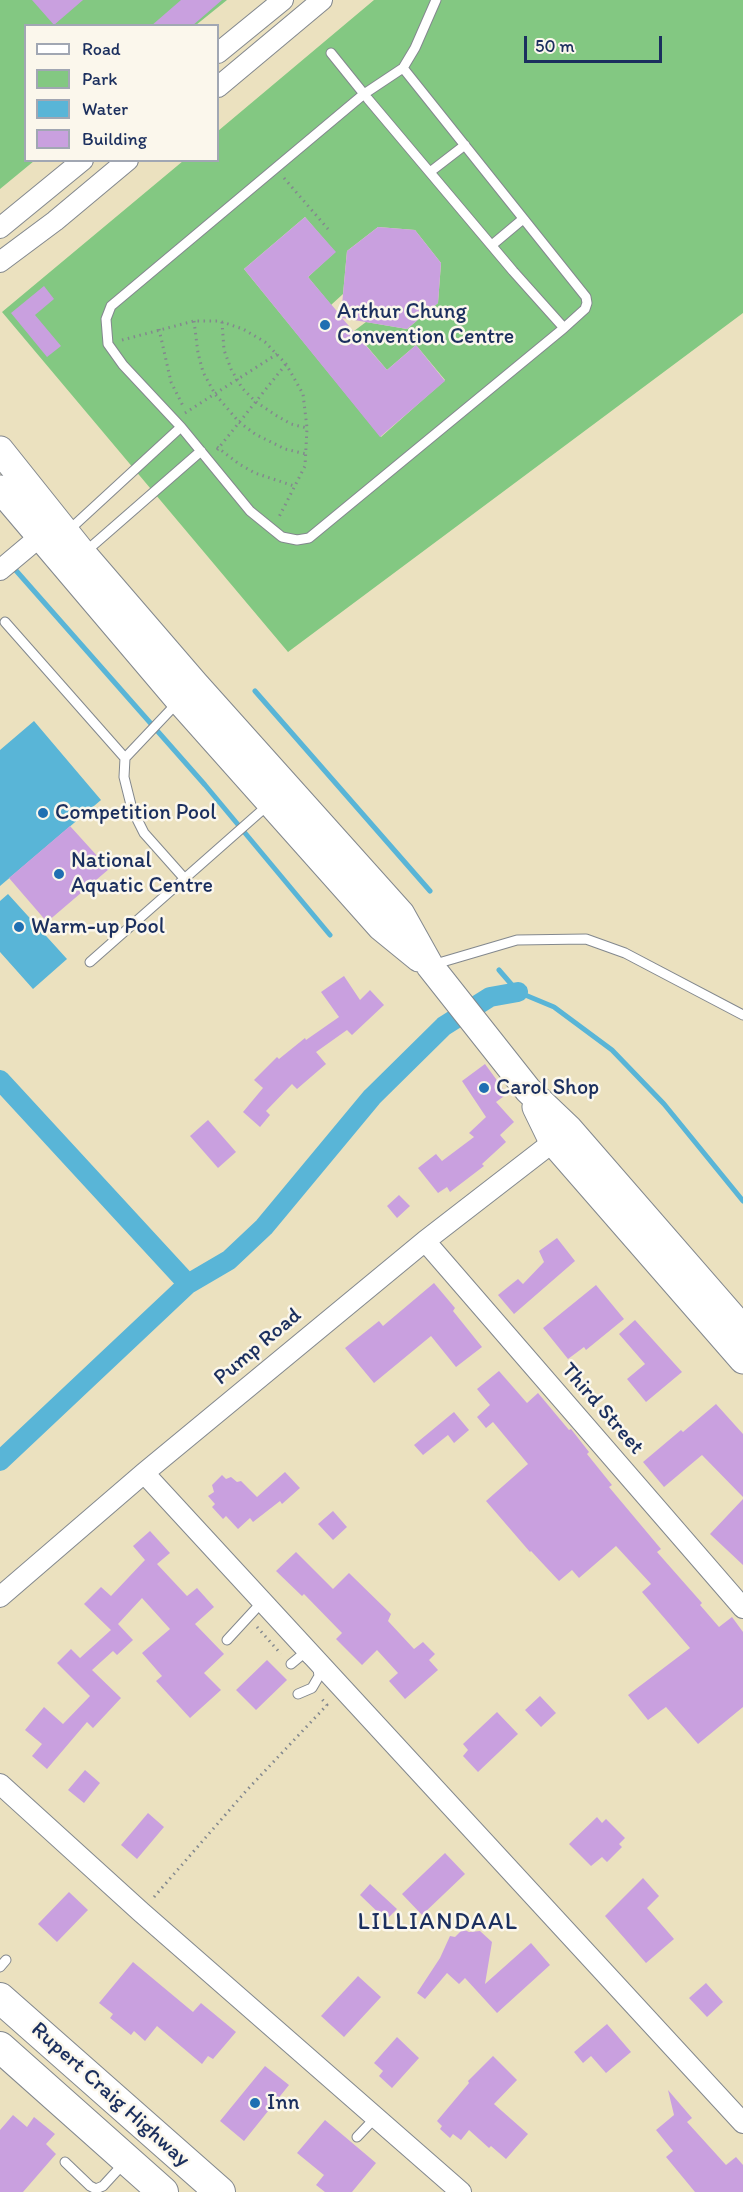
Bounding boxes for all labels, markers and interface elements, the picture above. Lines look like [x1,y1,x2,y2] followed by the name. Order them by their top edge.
[24,24,219,162] legend
[527,24,665,62] scale bar
[535,35,575,57] text: 50 m
[82,38,121,60] text: Road
[82,68,117,90] text: Park
[82,98,128,120] text: Water
[82,128,147,150] text: Building
[337,299,514,350] place label: Arthur Chung Convention Centre
[318,318,332,332] marker: Arthur Chung Convention Centre
[55,800,216,826] place label: Competition Pool
[36,806,50,820] marker: Competition Pool
[71,848,213,900] place label: National Aquatic Centre
[52,867,66,881] marker: National Aquatic Centre
[31,914,165,940] place label: Warm-up Pool
[12,920,26,934] marker: Warm-up Pool
[496,1075,599,1101] place label: Carol Shop
[477,1081,491,1095] marker: Carol Shop
[209,1303,307,1391] street label: Pump Road
[555,1358,649,1460] street label: Third Street
[359,1909,517,1937] district label: LILLIANDAAL
[25,2017,195,2173] street label: Rupert Craig Highway
[267,2090,299,2116] place label: Inn
[248,2096,262,2110] marker: Inn

